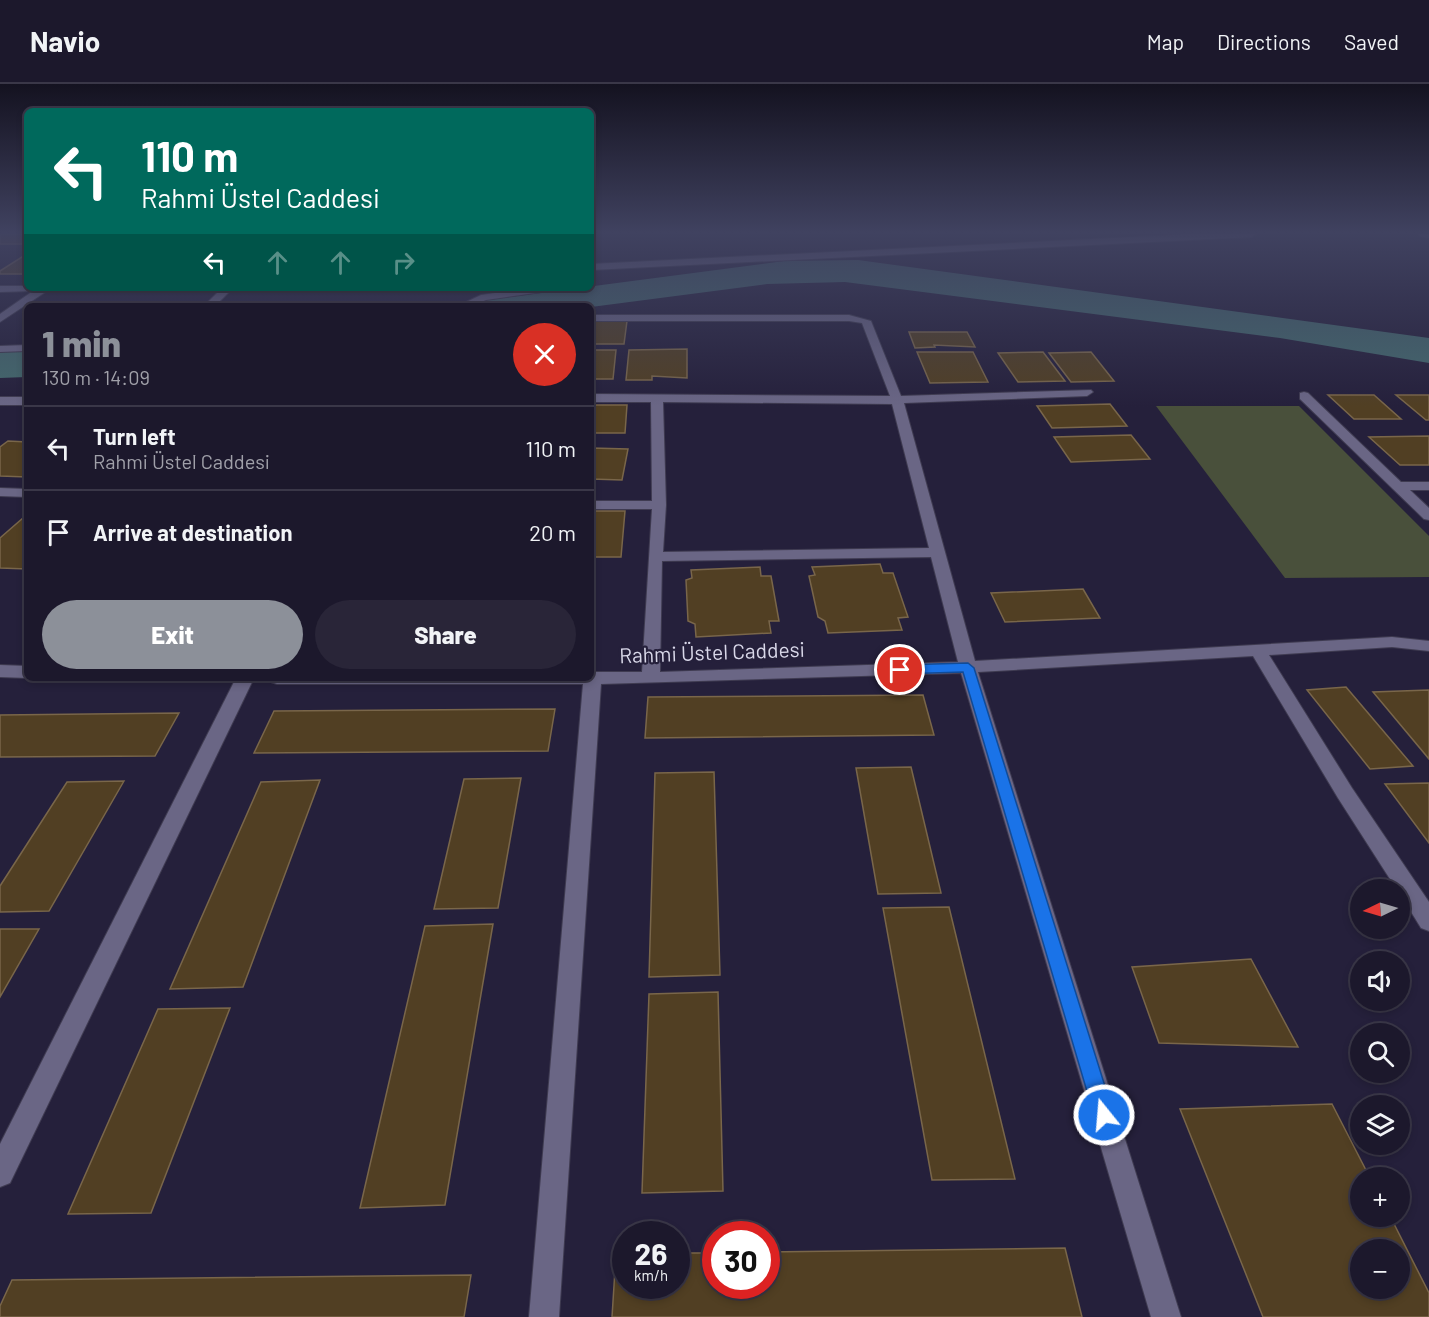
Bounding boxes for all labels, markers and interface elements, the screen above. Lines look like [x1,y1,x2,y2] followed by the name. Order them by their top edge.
[30,24,100,58] text: Navio
[1147,29,1184,54] text: Map
[1217,29,1311,54] text: Directions
[1344,29,1399,54] text: Saved
[141,130,238,180] text: 110 m
[42,132,120,210] icon: left
[141,181,380,213] text: Rahmi Üstel Caddesi
[198,246,231,279] icon: left
[261,246,294,279] icon: ahead
[324,246,357,279] icon: ahead
[387,246,420,279] icon: right
[42,321,121,364] text: 1 min
[513,323,576,386] button: close
[42,365,150,389] text: 130 m · 14:09
[93,423,176,449] text: Turn left
[42,432,75,465] icon: left
[526,435,576,461] text: 110 m
[93,449,270,473] text: Rahmi Üstel Caddesi
[42,516,75,549] icon: arrive
[93,519,292,545] text: Arrive at destination
[529,519,576,545] text: 20 m
[42,600,303,669] button: Exit
[315,600,576,669] button: Share
[619,636,805,667] street label: Rahmi Üstel Caddesi
[874,644,925,695] pin
[883,653,916,686] icon: arrive
[1350,879,1410,939] north arrow
[1350,879,1410,1299] map controls
[1350,951,1410,1011] button: sound
[1350,1023,1410,1083] button: search
[1072,1083,1136,1147] position arrow
[1350,1095,1410,1155] button: layers
[1350,1167,1410,1227] button: +
[702,1221,780,1299] speed limit sign: 30
[635,1235,667,1271] text: 26
[1350,1239,1410,1299] button: −
[634,1266,668,1284] text: km/h

